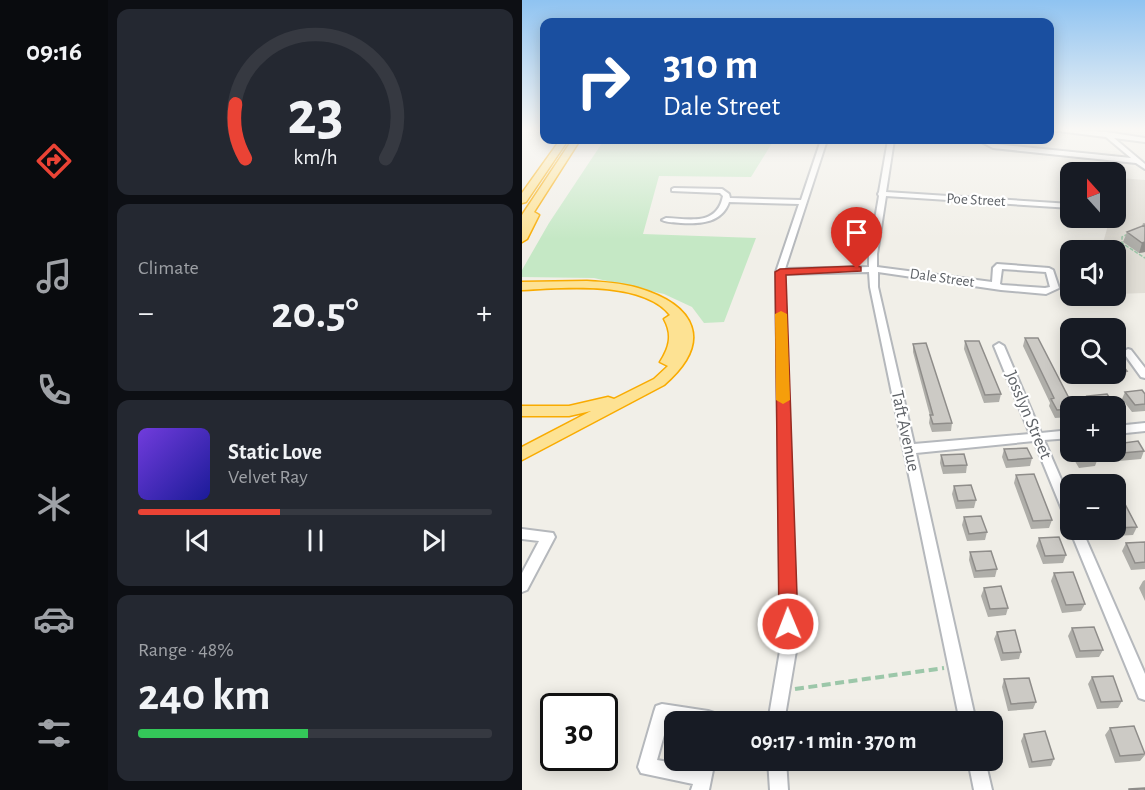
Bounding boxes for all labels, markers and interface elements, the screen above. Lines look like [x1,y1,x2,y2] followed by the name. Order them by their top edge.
[26,38,82,65] text: 09:16
[564,42,642,120] icon: right
[663,44,758,86] text: 310 m
[287,83,343,145] text: 23
[663,93,780,120] text: Dale Street
[33,140,75,182] icon: directions
[293,148,337,169] text: km/h
[1060,162,1126,228] north arrow
[1060,162,1126,540] map controls
[946,191,1006,209] street label: Poe Street
[831,207,882,269] pin
[840,216,873,249] icon: arrive
[1060,240,1126,306] button: sound
[33,255,75,297] icon: music
[138,258,199,278] text: Climate
[909,266,975,290] street label: Dale Street
[271,291,359,336] text: 20.5°
[138,297,154,330] text: −
[476,297,492,330] text: +
[1060,318,1126,384] button: search
[1001,368,1055,462] street label: Josslyn Street
[33,369,75,411] icon: phone
[888,389,922,473] street label: Taft Avenue
[1060,396,1126,462] button: +
[228,441,322,463] text: Static Love
[228,467,308,487] text: Velvet Ray
[1060,474,1126,540] button: −
[33,483,75,525] icon: climate
[181,524,214,557] icon: previous
[299,524,332,557] icon: pause
[417,524,450,557] icon: next
[756,592,820,656] position arrow
[33,598,75,640] icon: car
[138,640,234,660] text: Range · 48%
[138,673,271,718] text: 240 km
[540,693,618,771] speed limit sign: 30
[33,712,75,754] icon: filters
[751,730,916,752] text: 09:17 · 1 min · 370 m

